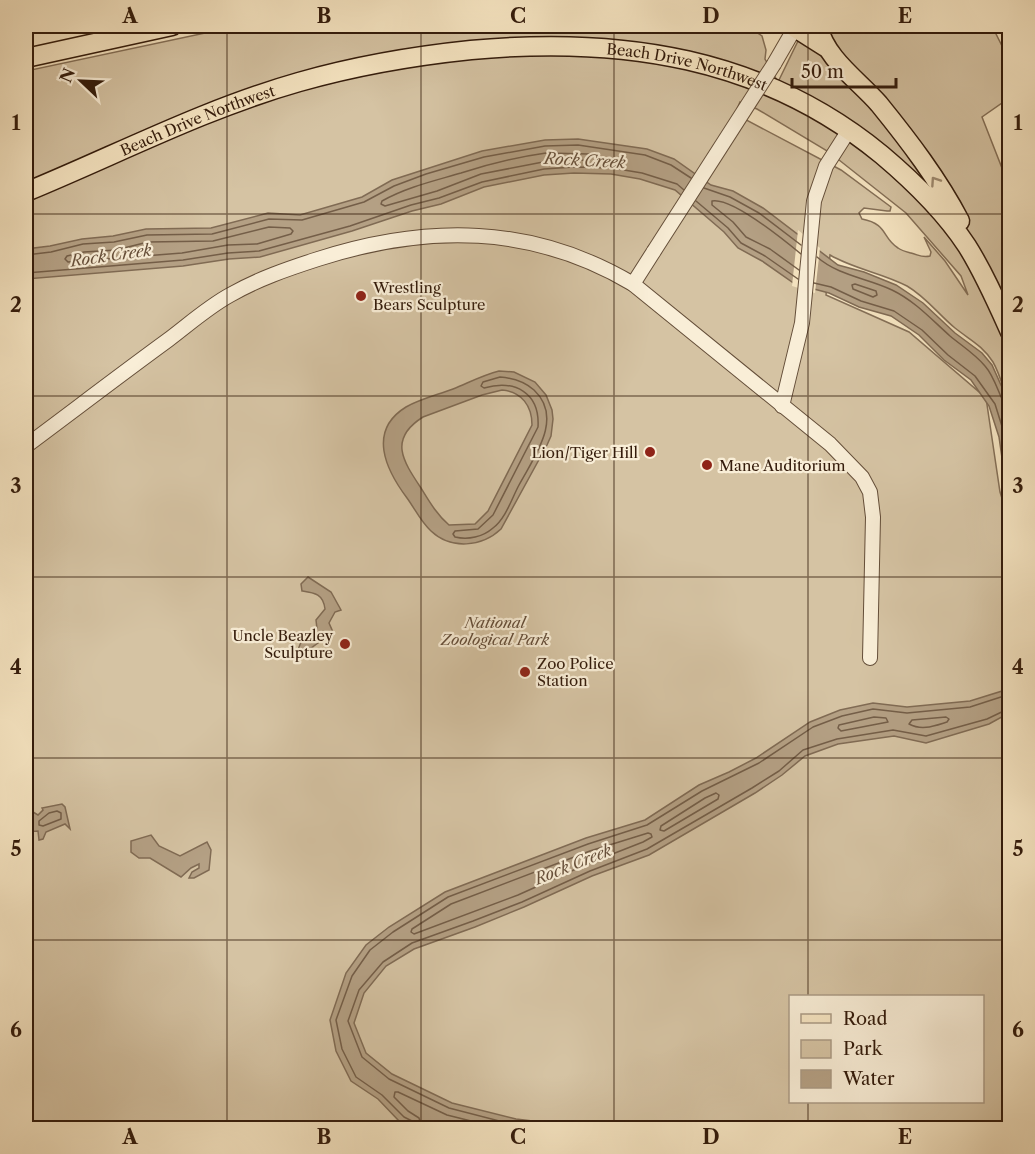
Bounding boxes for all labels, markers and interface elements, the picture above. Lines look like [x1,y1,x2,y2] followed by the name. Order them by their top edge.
[121,4,138,28] text: A
[317,4,332,28] text: B
[510,4,526,28] text: C
[702,4,720,28] text: D
[898,4,912,28] text: E
[606,39,771,95] street label: Beach Drive Northwest
[51,51,111,111] north arrow
[792,51,896,89] scale bar
[801,61,844,83] text: 50 m
[55,65,79,85] text: N
[117,80,278,159] street label: Beach Drive Northwest
[12,111,21,135] text: 1
[1014,111,1023,135] text: 1
[542,148,627,172] water label: Rock Creek
[931,176,942,187] one-way arrow
[67,239,153,271] water label: Rock Creek
[372,278,486,314] place label: Wrestling Bears Sculpture
[354,289,368,303] marker: Wrestling Bears Sculpture
[10,293,22,317] text: 2
[1012,293,1024,317] text: 2
[531,443,639,462] place label: Lion/Tiger Hill
[643,445,657,459] marker: Lion/Tiger Hill
[719,456,846,475] place label: Mane Auditorium
[700,458,714,472] marker: Mane Auditorium
[10,474,22,498] text: 3
[1012,474,1024,498] text: 3
[440,613,550,649] park label: National Zoological Park
[232,626,334,662] place label: Uncle Beazley Sculpture
[338,637,352,651] marker: Uncle Beazley Sculpture
[537,654,614,690] place label: Zoo Police Station
[10,655,22,679] text: 4
[1012,655,1024,679] text: 4
[518,665,532,679] marker: Zoo Police Station
[10,837,22,861] text: 5
[1012,837,1024,861] text: 5
[530,839,615,889] water label: Rock Creek
[789,995,984,1103] legend
[843,1008,888,1030] text: Road
[10,1018,22,1042] text: 6
[1012,1018,1024,1042] text: 6
[843,1038,884,1060] text: Park
[842,1068,895,1090] text: Water
[121,1125,138,1149] text: A
[317,1125,332,1149] text: B
[510,1125,526,1149] text: C
[702,1125,720,1149] text: D
[898,1125,912,1149] text: E

